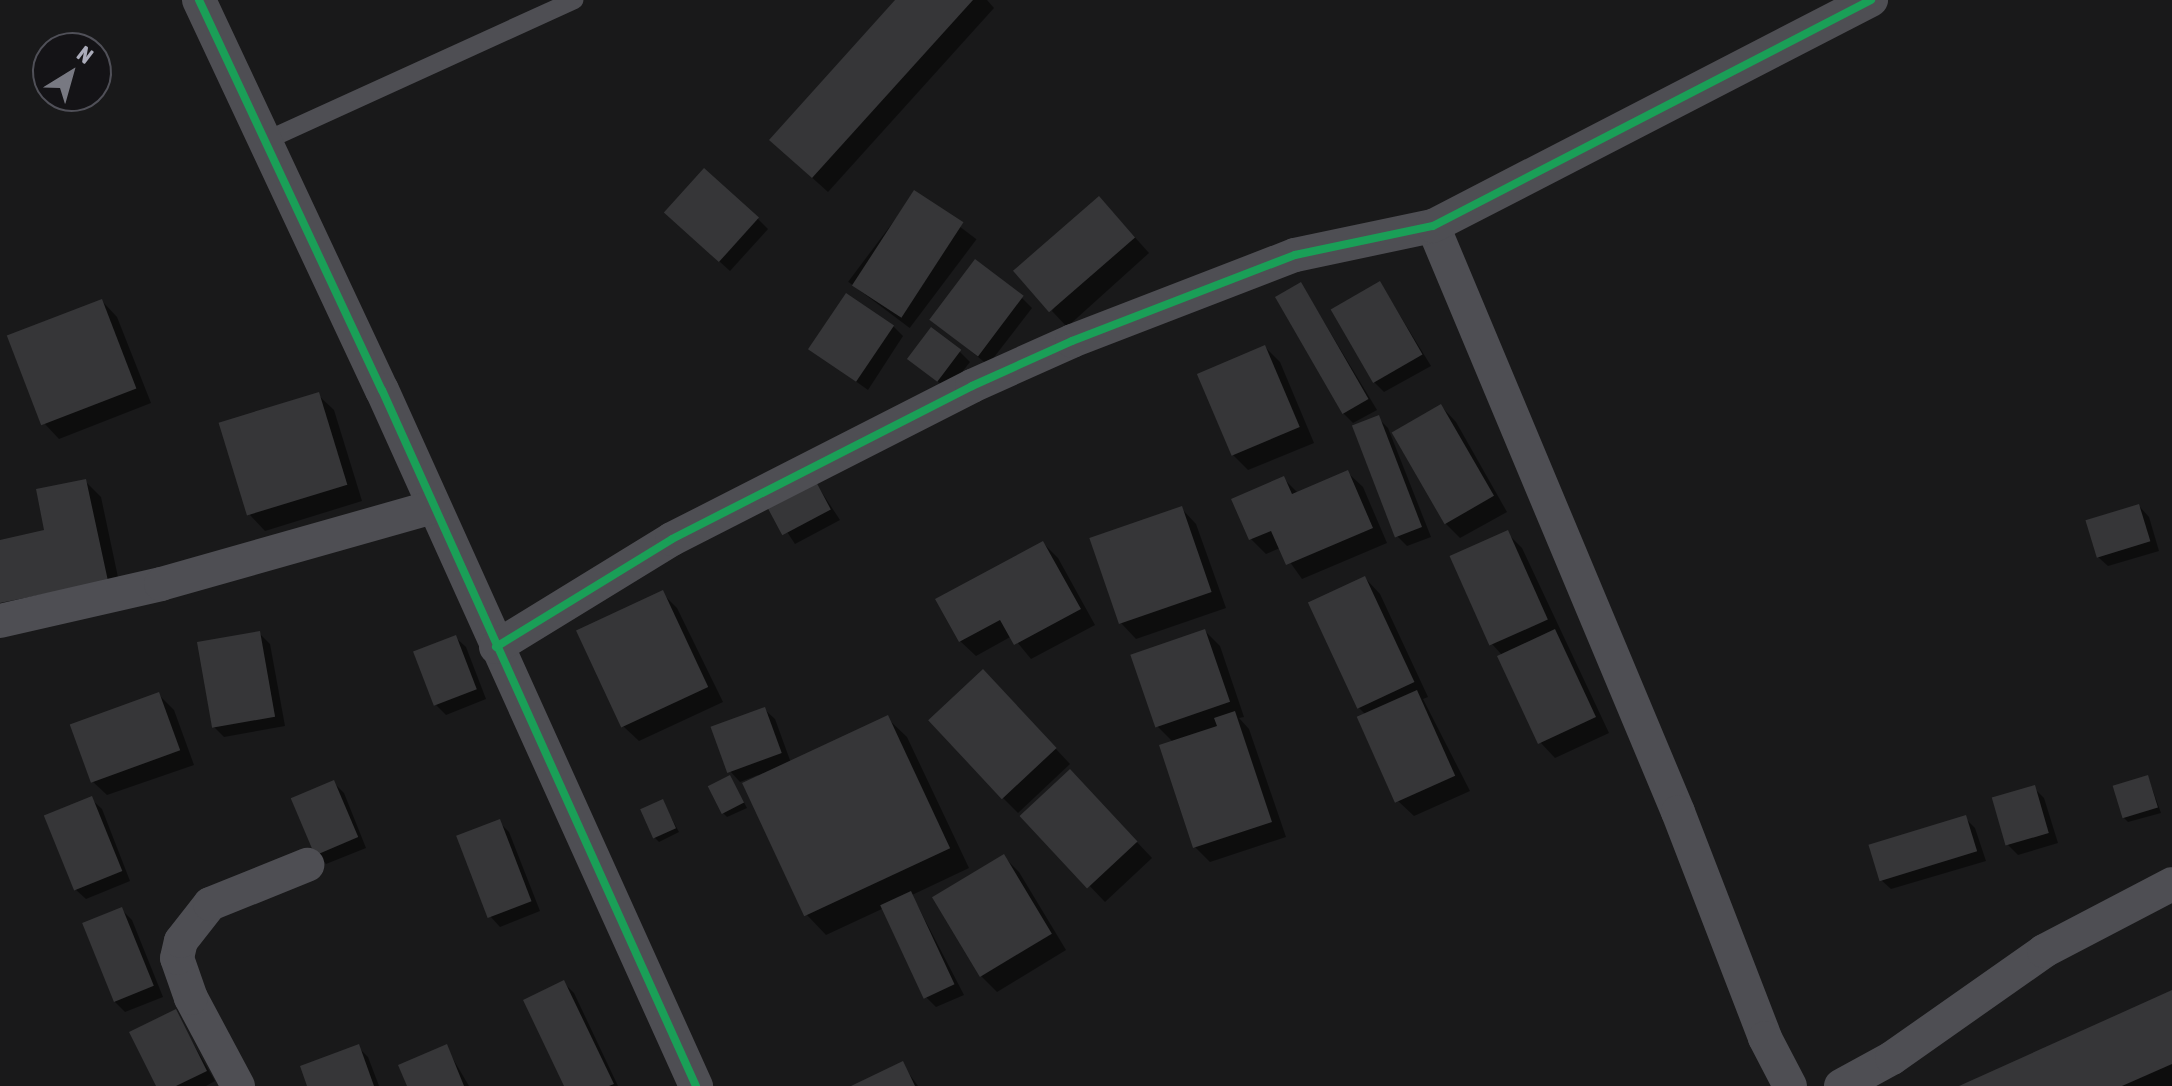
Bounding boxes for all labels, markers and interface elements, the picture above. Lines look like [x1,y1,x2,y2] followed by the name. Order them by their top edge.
[32,32,112,112] north arrow
[72,40,98,69] text: N

